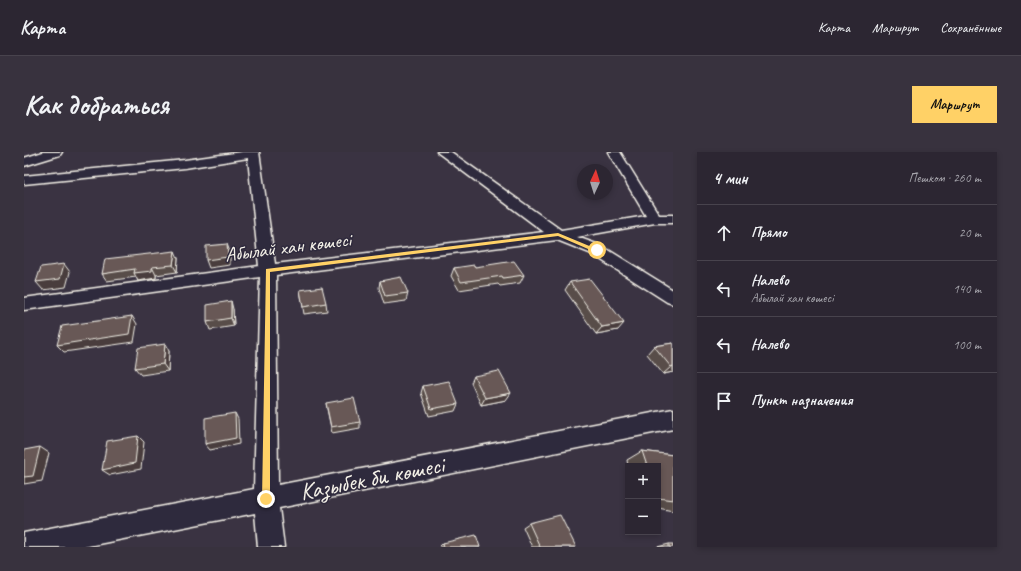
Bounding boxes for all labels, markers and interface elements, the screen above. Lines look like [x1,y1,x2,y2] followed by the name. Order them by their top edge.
[20,16,65,40] text: Карта
[818,19,850,36] text: Карта
[872,19,918,36] text: Маршрут
[940,19,1001,36] text: Сохранённые
[912,86,997,123] button: Маршрут
[24,87,169,122] text: Как добраться
[577,164,613,200] north arrow
[713,168,748,189] text: 4 мин
[908,170,981,186] text: Пешком · 260 m
[713,222,735,244] icon: ahead
[751,223,787,242] text: Прямо
[959,225,981,241] text: 20 m
[223,227,355,267] street label: Абылай хан көшесі
[588,241,606,259] route start
[751,271,789,290] text: Налево
[713,278,735,300] icon: left
[953,281,981,297] text: 140 m
[751,290,834,306] text: Абылай хан көшесі
[713,334,735,356] icon: left
[751,335,789,354] text: Налево
[953,337,981,353] text: 100 m
[713,390,735,412] icon: arrive
[751,391,853,410] text: Пункт назначения
[297,449,449,508] street label: Казыбек би көшесі
[625,463,661,535] map controls
[625,463,661,499] button: +
[257,490,275,508] route end
[625,499,661,535] button: −

